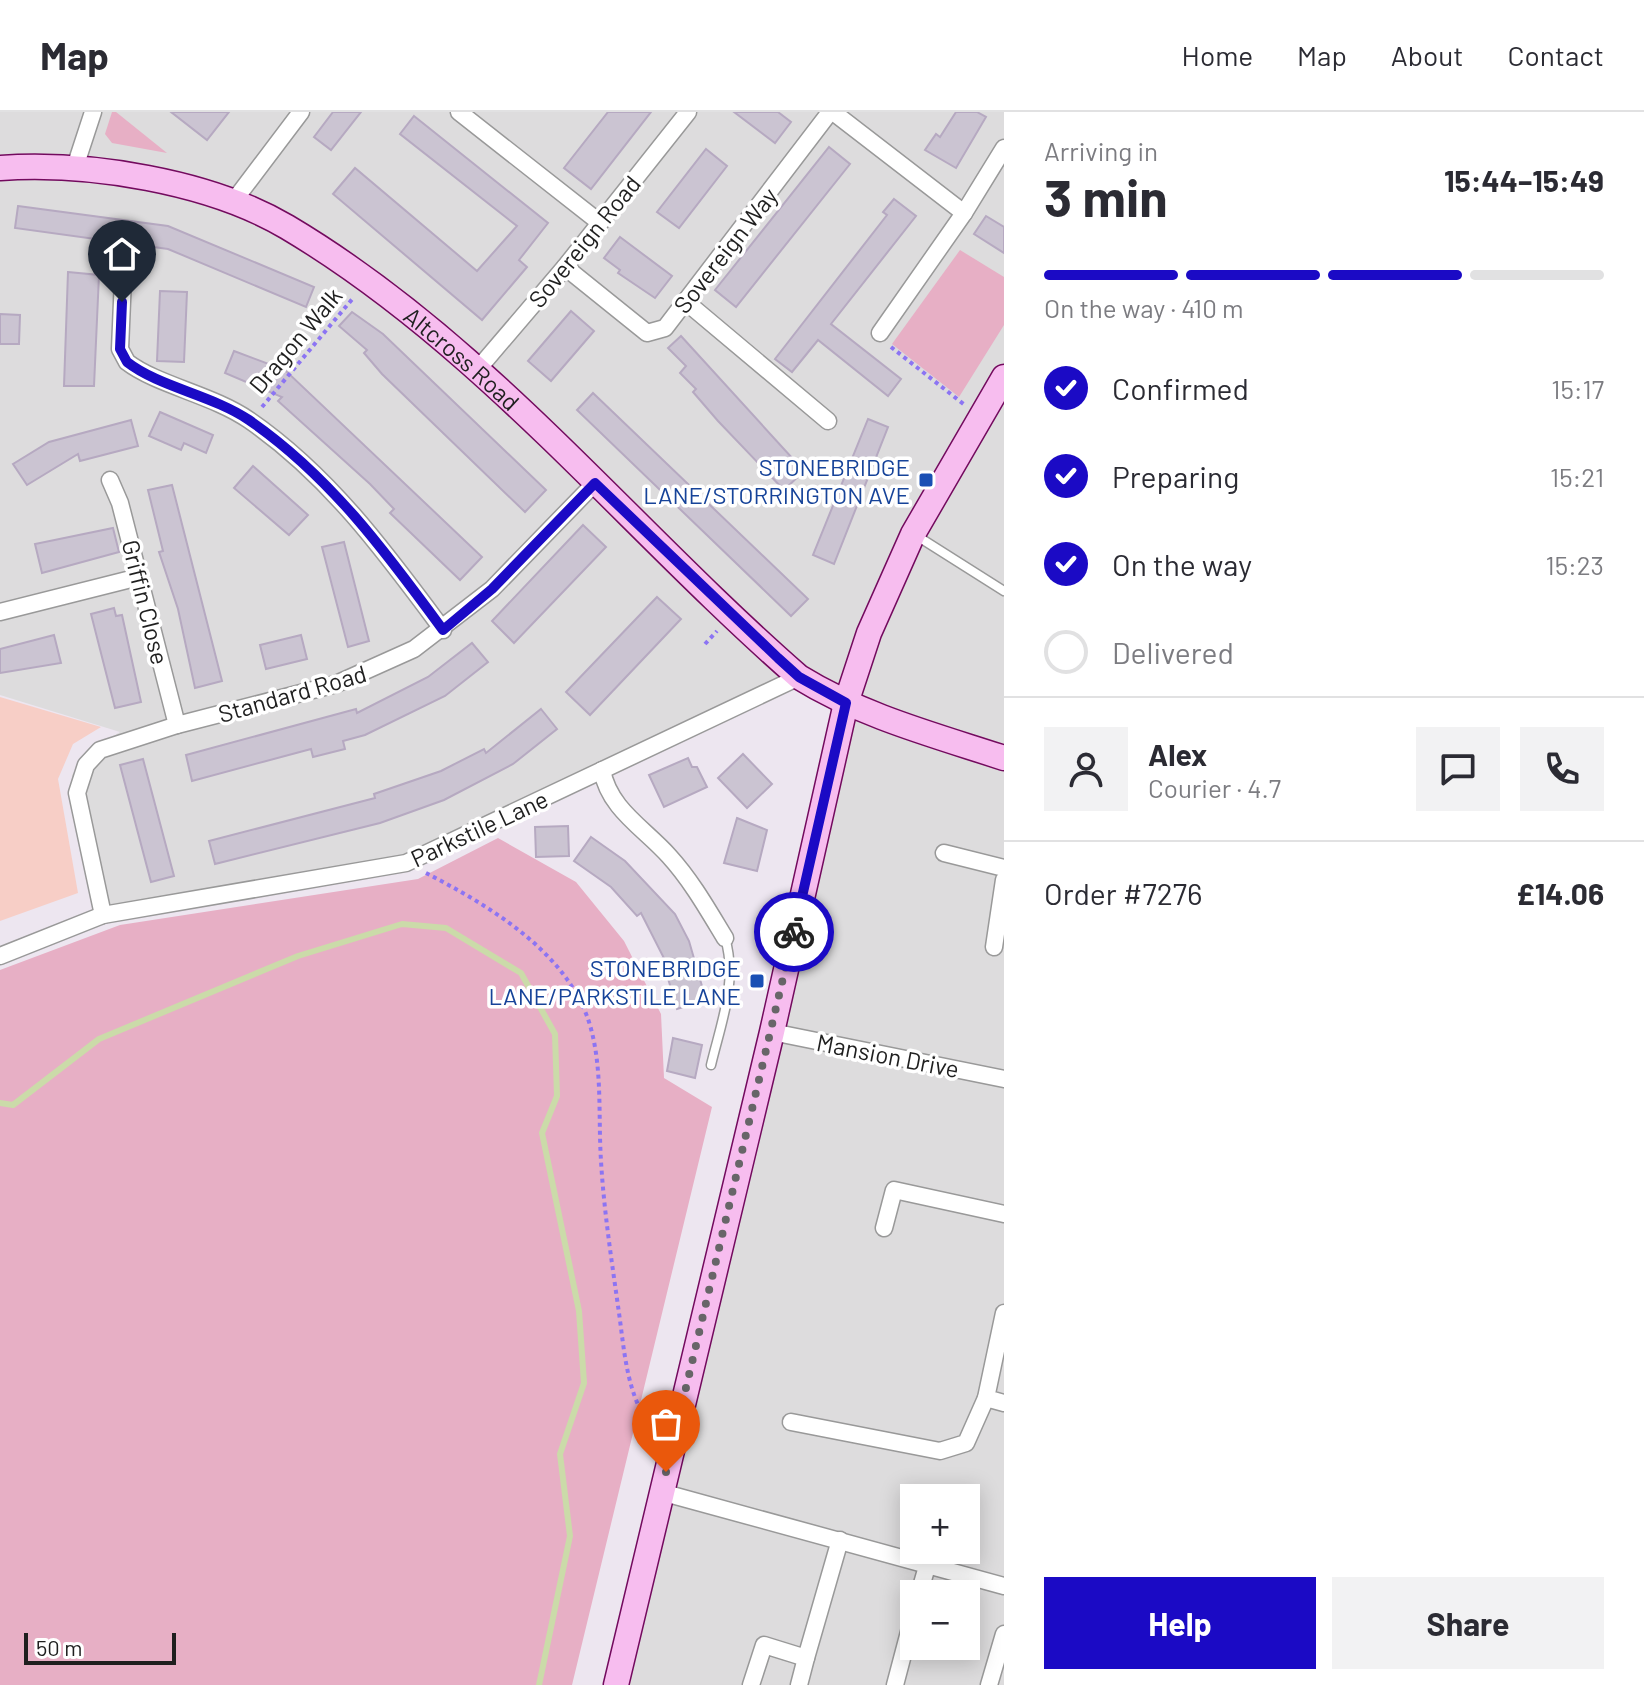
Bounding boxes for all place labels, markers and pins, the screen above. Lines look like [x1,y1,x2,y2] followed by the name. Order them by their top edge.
[88,220,156,302] pin
[643,452,910,509] place label: STONEBRIDGE LANE/STORRINGTON AVE
[917,471,935,489] marker: STONEBRIDGE LANE/STORRINGTON AVE
[488,953,741,1010] place label: STONEBRIDGE LANE/PARKSTILE LANE
[748,972,766,990] marker: STONEBRIDGE LANE/PARKSTILE LANE
[632,1390,700,1472] pin

